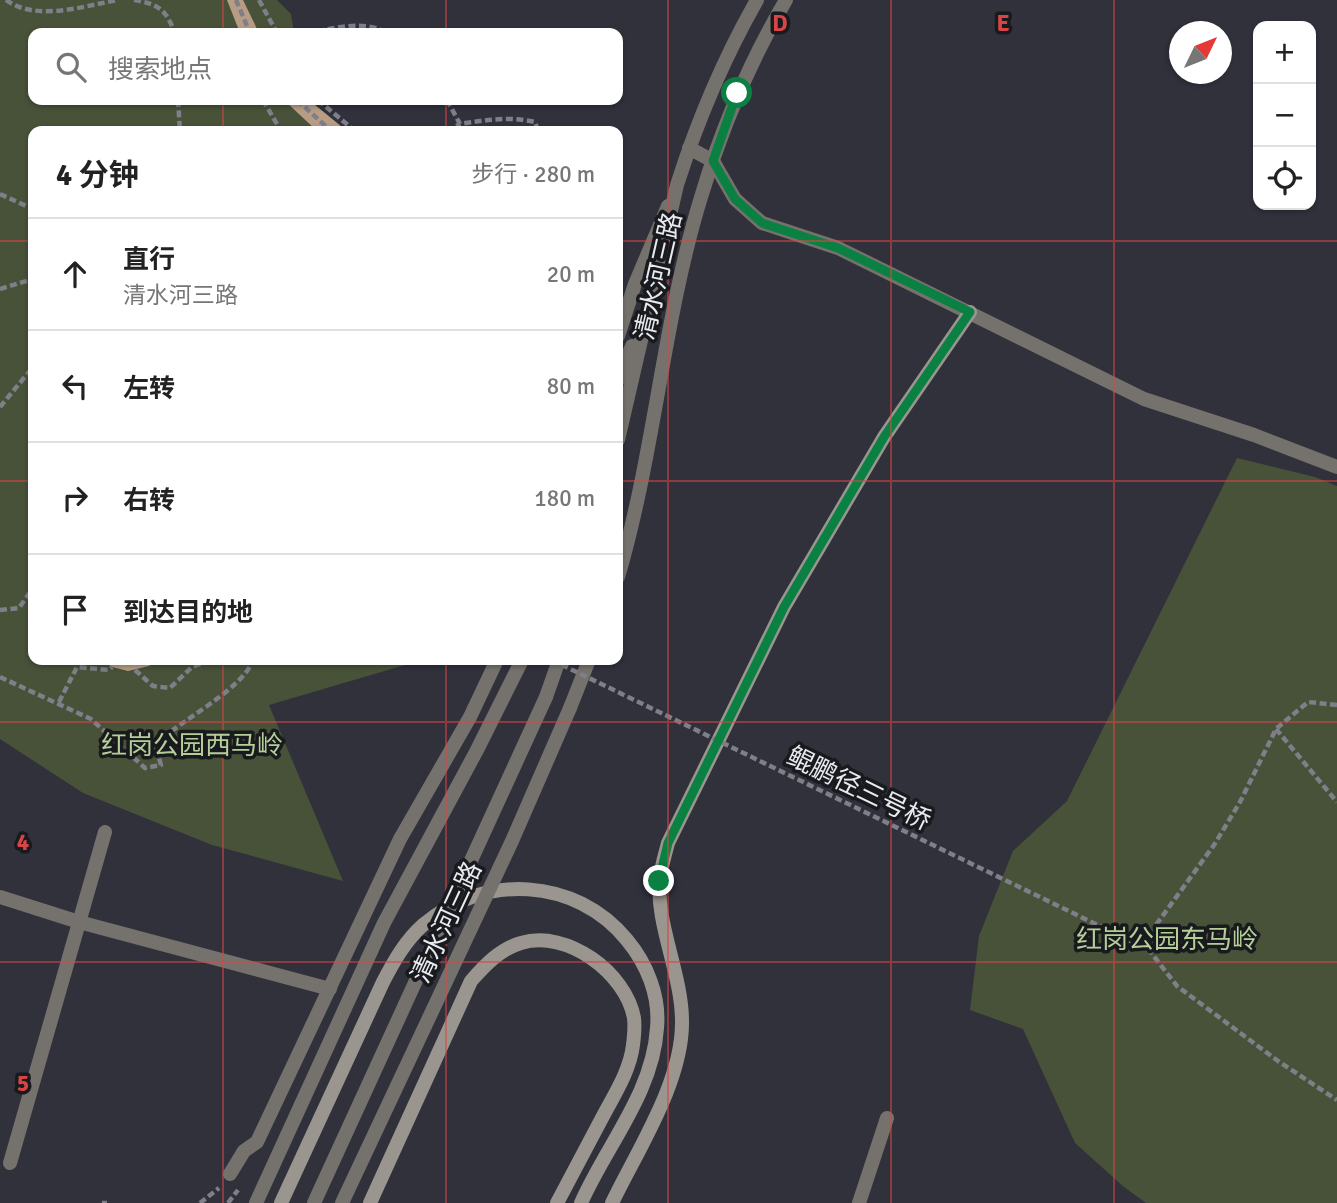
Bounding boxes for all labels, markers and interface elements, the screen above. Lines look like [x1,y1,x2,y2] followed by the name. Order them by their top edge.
[772,9,788,38] text: D
[996,9,1010,38] text: E
[1169,21,1232,84] north arrow
[1253,21,1316,210] map controls
[1253,21,1316,84] button: +
[28,28,623,105] search box
[52,48,90,86] icon: search
[108,54,212,86] text: 搜索地点
[721,77,752,108] route start
[1253,84,1316,147] button: −
[1253,147,1316,210] button: locate
[56,157,139,194] text: 4 分钟
[471,160,595,189] text: 步行 · 280 m
[629,209,689,343] street label: 清水河三路
[123,244,175,276] text: 直行
[56,255,94,293] icon: ahead
[547,260,595,289] text: 20 m
[123,281,238,310] text: 清水河三路
[56,367,94,405] icon: left
[547,372,595,401] text: 80 m
[123,373,175,405] text: 左转
[56,479,94,517] icon: right
[534,484,595,513] text: 180 m
[123,485,175,517] text: 右转
[56,591,94,629] icon: arrive
[123,597,253,629] text: 到达目的地
[101,730,283,762] park label: 红岗公园西马岭
[781,740,936,837] street label: 鲲鹏径三号桥
[17,828,29,857] text: 4
[405,857,489,988] street label: 清水河三路
[643,865,674,896] route end
[1076,924,1258,956] park label: 红岗公园东马岭
[17,1069,29,1098] text: 5

